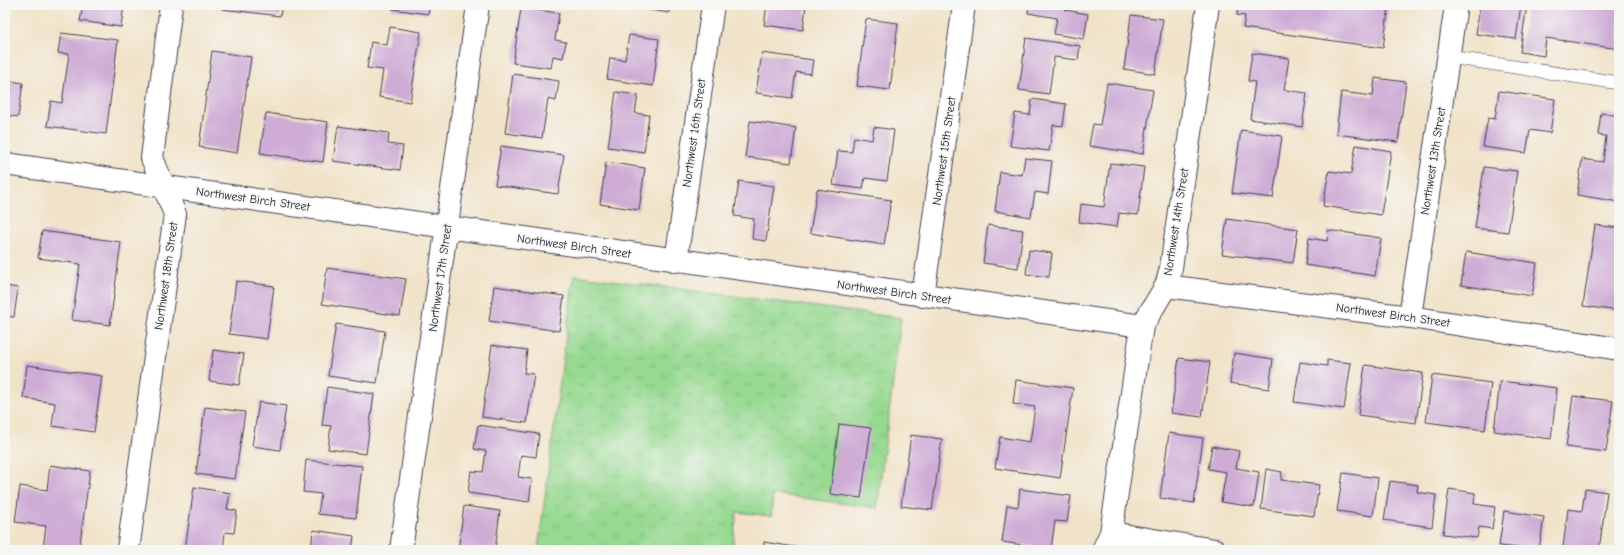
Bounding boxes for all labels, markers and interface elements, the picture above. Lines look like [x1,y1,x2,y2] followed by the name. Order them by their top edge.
[679,77,709,188] street label: Northwest 16th Street
[929,95,959,206] street label: Northwest 15th Street
[1418,106,1449,216] street label: Northwest 13th Street
[1161,167,1192,277] street label: Northwest 14th Street
[195,184,312,214] street label: Northwest Birch Street
[151,220,181,331] street label: Northwest 18th Street
[426,223,455,333] street label: Northwest 17th Street
[516,231,633,261] street label: Northwest Birch Street
[836,277,953,307] street label: Northwest Birch Street
[1335,300,1452,330] street label: Northwest Birch Street

